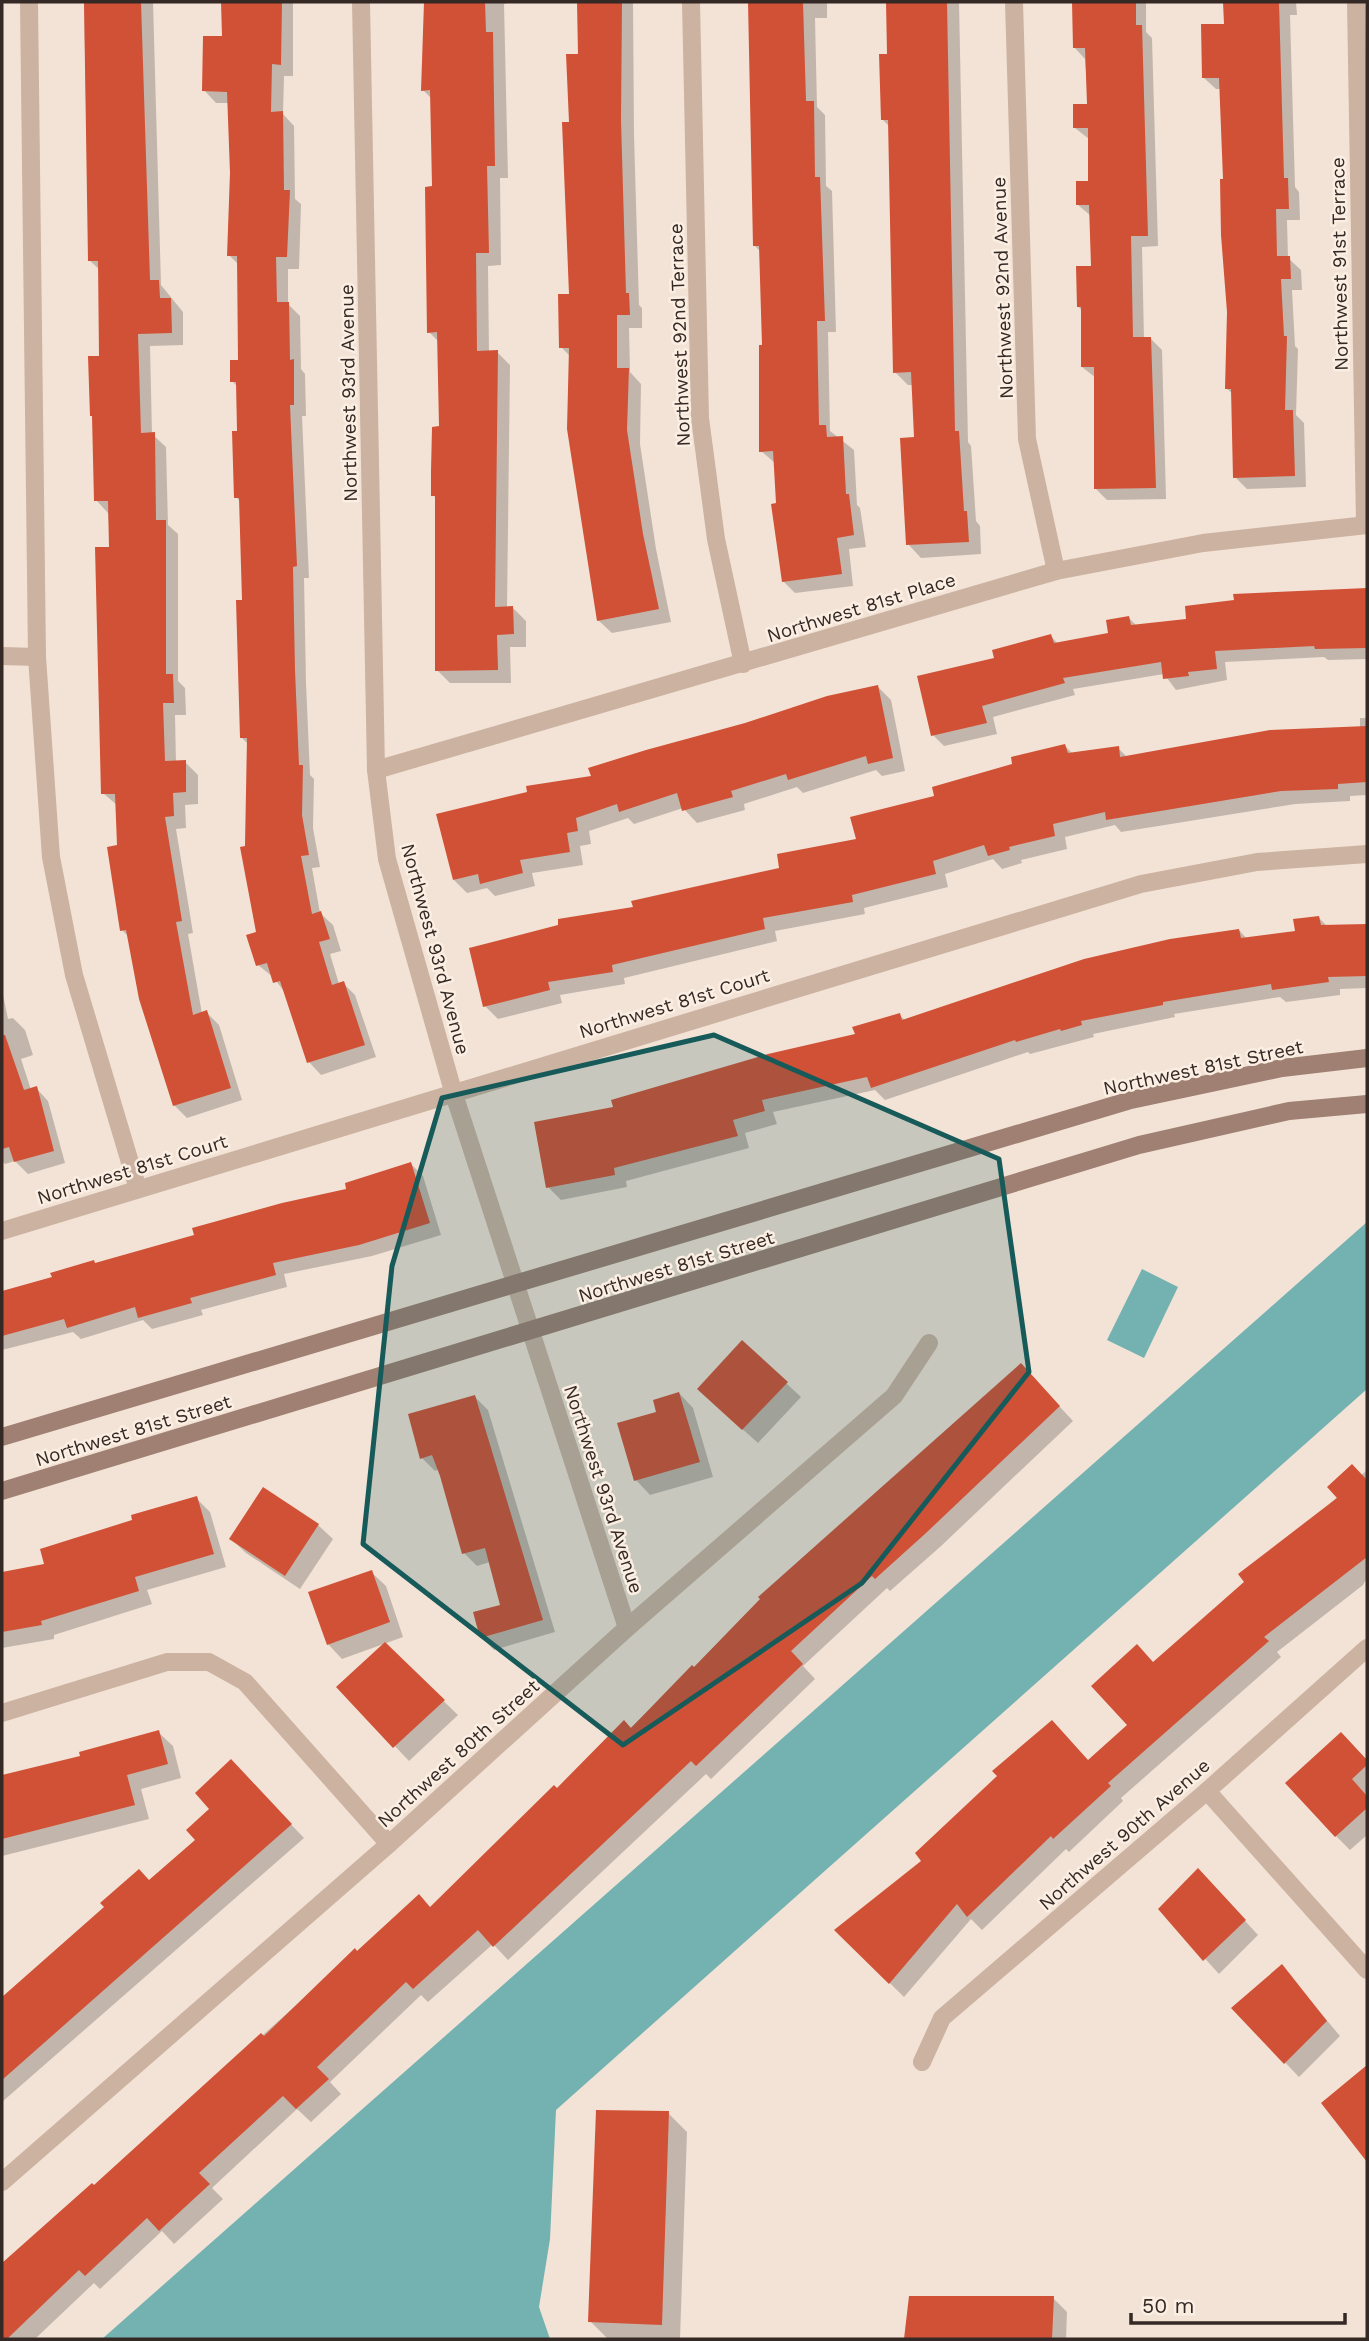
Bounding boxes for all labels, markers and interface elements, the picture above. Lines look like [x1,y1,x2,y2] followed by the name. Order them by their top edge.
[1326,157,1353,371] street label: Northwest 91st Terrace
[987,176,1018,399] street label: Northwest 92nd Avenue
[664,223,695,447] street label: Northwest 92nd Terrace
[335,284,362,502] street label: Northwest 93rd Avenue
[764,568,958,647] street label: Northwest 81st Place
[396,841,475,1057] street label: Northwest 93rd Avenue
[576,964,772,1043] street label: Northwest 81st Court
[1101,1035,1305,1100] street label: Northwest 81st Street
[34,1130,230,1209] street label: Northwest 81st Court
[575,1226,777,1307] street label: Northwest 81st Street
[559,1382,648,1596] street label: Northwest 93rd Avenue
[32,1390,234,1471] street label: Northwest 81st Street
[373,1675,544,1832] street label: Northwest 80th Street
[1034,1754,1215,1915] street label: Northwest 90th Avenue
[1131,2282,1344,2326] scale bar
[1142,2293,1194,2318] text: 50 m

